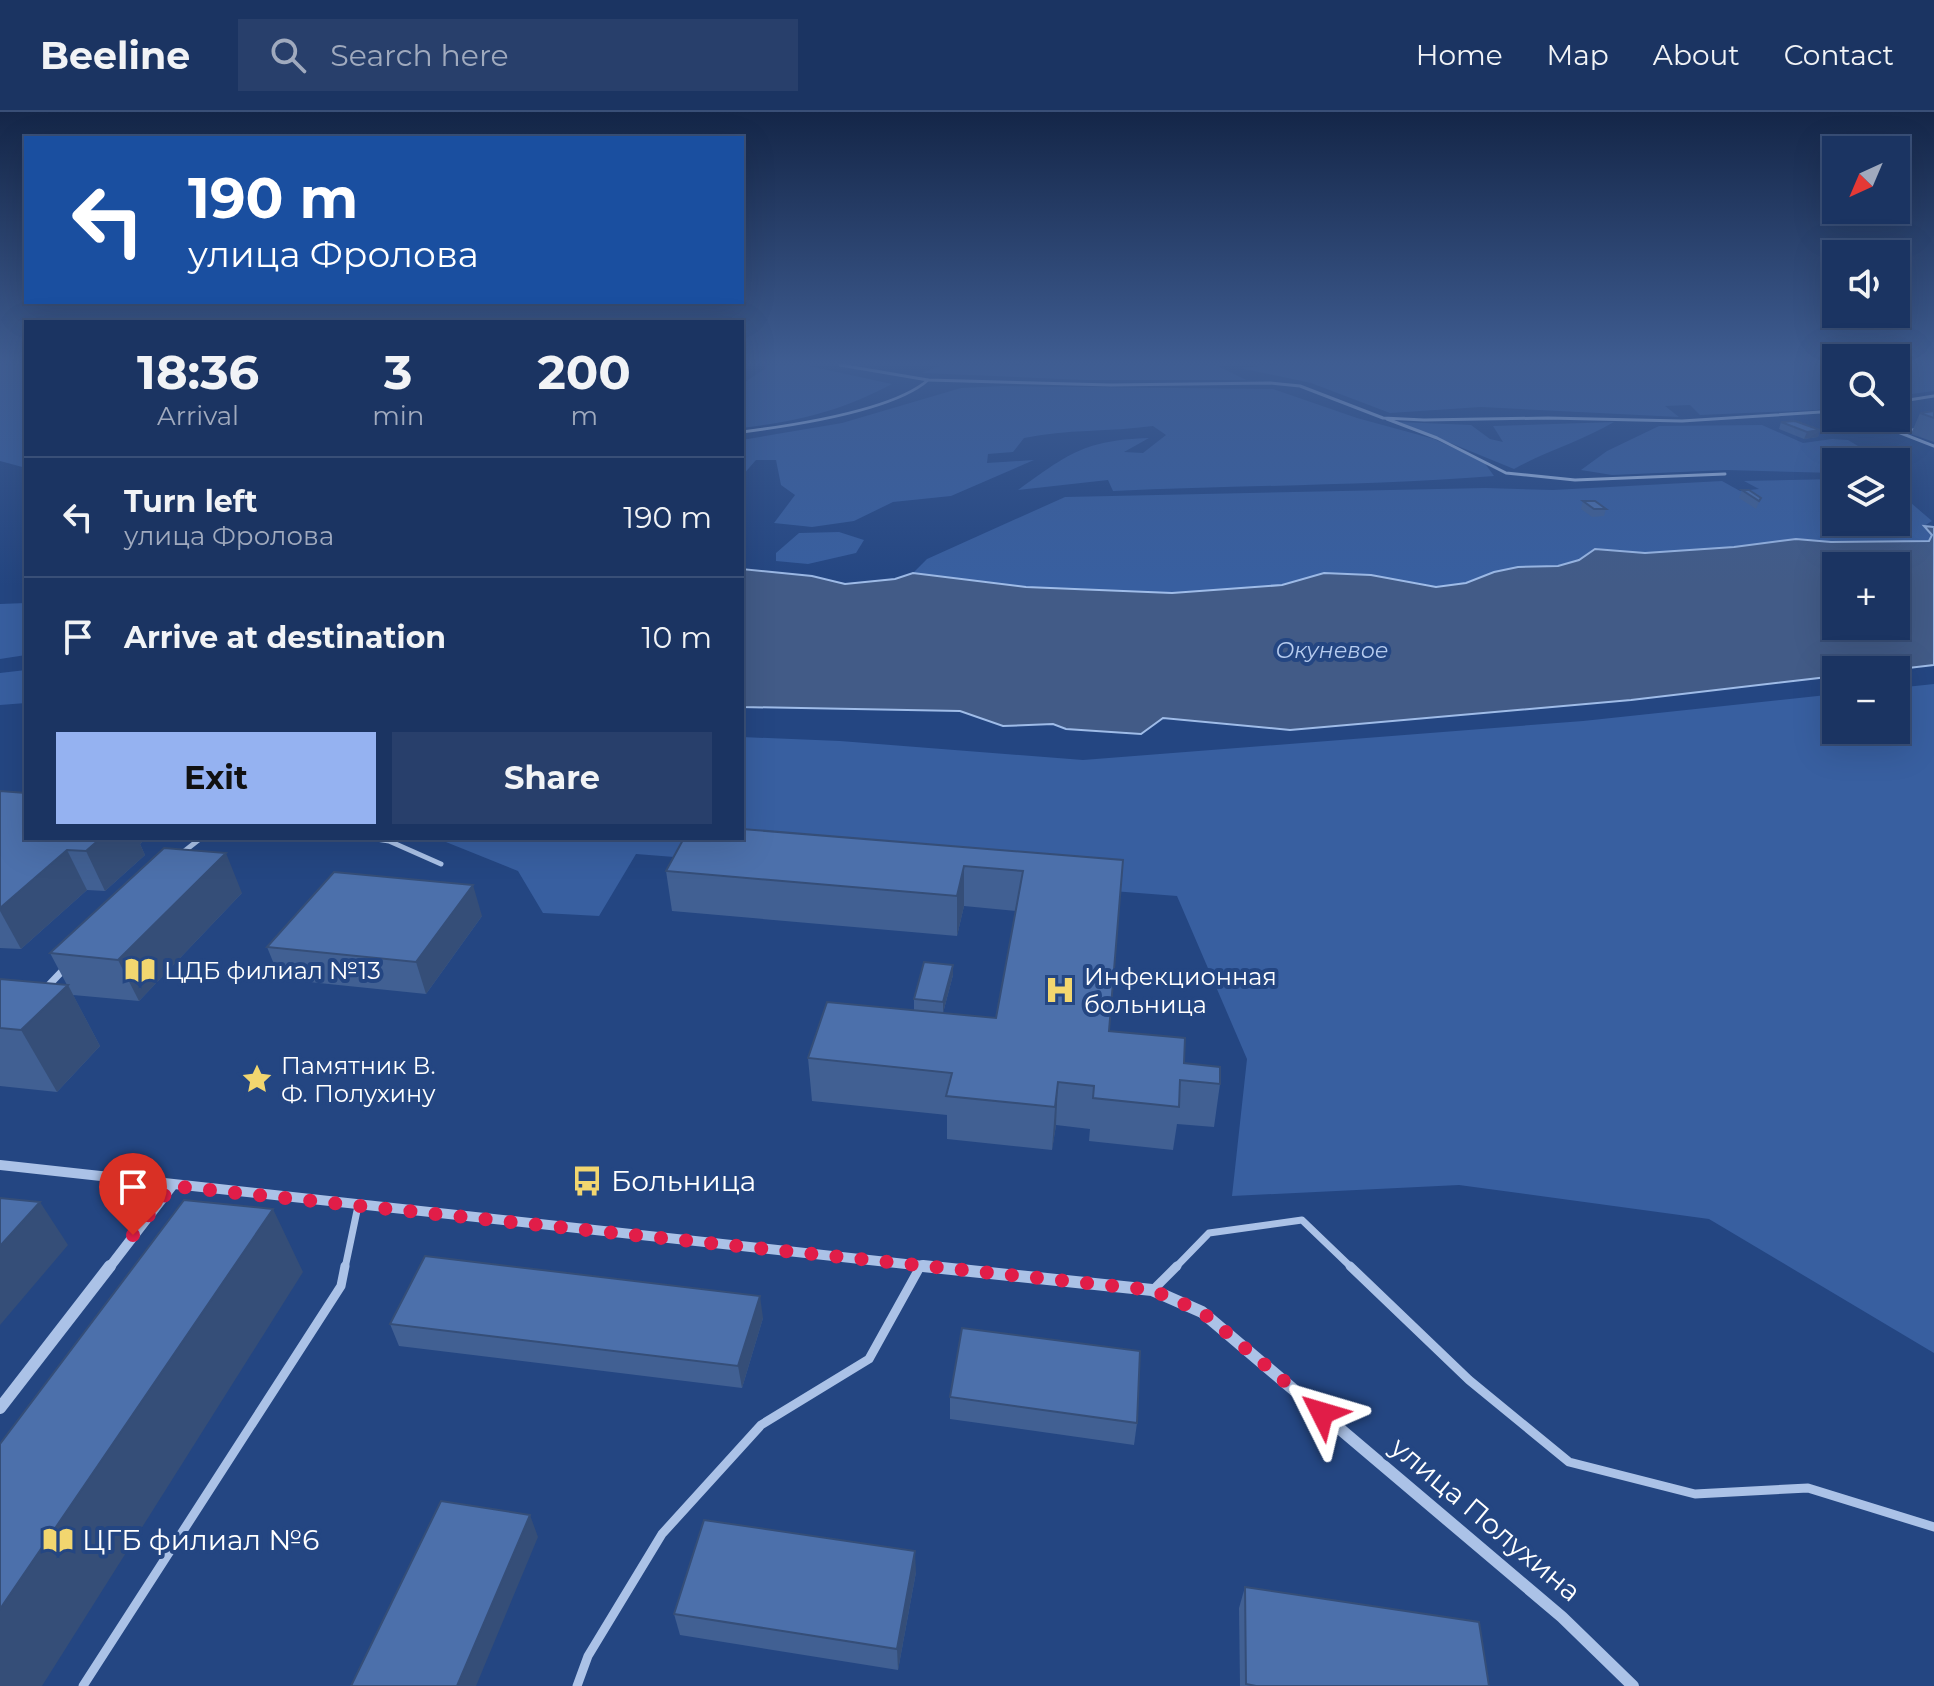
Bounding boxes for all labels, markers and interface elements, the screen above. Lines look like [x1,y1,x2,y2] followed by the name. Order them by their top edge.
[238,19,798,91] search box
[40,32,190,79] text: Beeline
[266,33,310,77] icon: search
[330,37,509,74] text: Search here
[1416,38,1503,72] text: Home
[1547,38,1609,72] text: Map
[1653,38,1740,72] text: About
[1784,38,1894,72] text: Contact
[1822,136,1910,224] north arrow
[1822,136,1910,744] map controls
[188,164,358,232] text: 190 m
[56,168,160,272] icon: left
[188,232,479,276] text: улица Фролова
[1822,240,1910,328] button: sound
[137,343,259,401] text: 18:36
[384,343,412,401] text: 3
[537,343,631,401] text: 200
[1822,344,1910,432] button: search
[157,400,239,432] text: Arrival
[372,400,424,432] text: min
[570,400,598,432] text: m
[1822,448,1910,536] button: layers
[124,483,257,520] text: Turn left
[56,495,100,539] icon: left
[623,499,712,536] text: 190 m
[124,520,334,552] text: улица Фролова
[1822,552,1910,640] button: +
[56,615,100,659] icon: arrive
[124,619,446,656] text: Arrive at destination
[642,619,712,656] text: 10 m
[1275,637,1389,664] water label: Окуневое
[1822,656,1910,744] button: −
[56,732,376,824] button: Exit
[392,732,712,824] button: Share
[123,953,157,987] library icon: ЦДБ филиал №13
[164,956,381,985] place label: ЦДБ филиал №13
[1084,962,1277,1019] place label: Инфекционная больница
[1043,973,1077,1007] hospital icon: Инфекционная больница
[281,1051,436,1108] place label: Памятник В. Ф. Полухину
[240,1062,274,1096] place icon: Памятник В. Ф. Полухину
[99,1153,167,1235] pin
[570,1164,604,1198] bus stop icon: Больница
[611,1164,756,1198] place label: Больница
[111,1165,155,1209] icon: arrive
[1280,1371,1364,1455] position arrow
[1383,1429,1588,1608] street label: улица Полухина
[41,1523,75,1557] library icon: ЦГБ филиал №6
[82,1523,319,1557] place label: ЦГБ филиал №6

